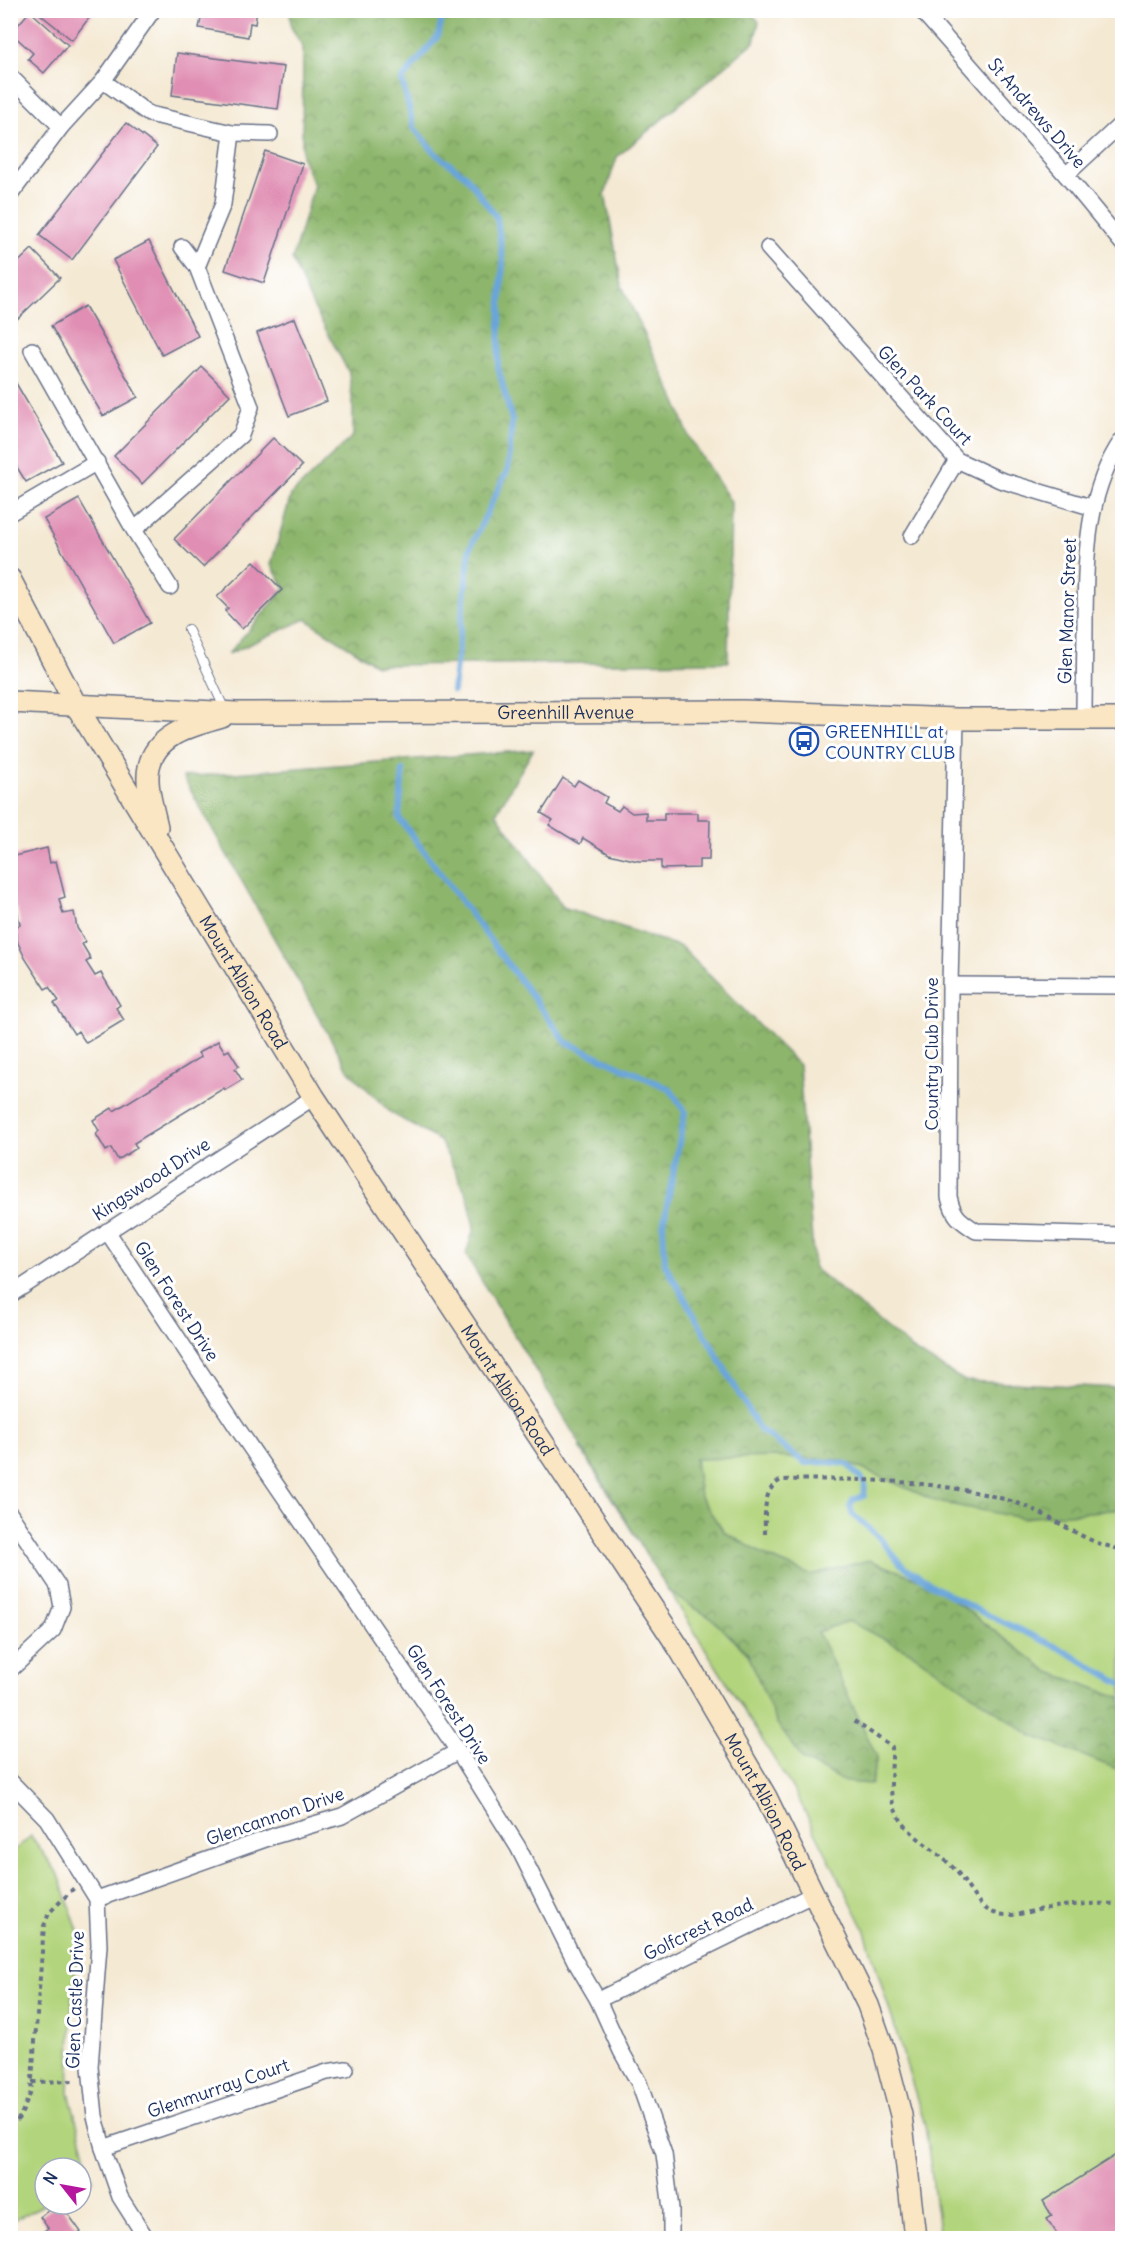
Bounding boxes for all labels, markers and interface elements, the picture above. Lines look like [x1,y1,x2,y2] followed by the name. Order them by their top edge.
[983,53,1091,173] street label: St Andrews Drive
[873,340,977,450] street label: Glen Park Court
[1053,537,1081,685] street label: Glen Manor Street
[497,700,634,723] street label: Greenhill Avenue
[825,720,955,764] place label: GREENHILL at COUNTRY CLUB
[788,725,820,757] bus stop icon: GREENHILL at COUNTRY CLUB
[195,911,294,1053] street label: Mount Albion Road
[920,977,943,1131] street label: Country Club Drive
[88,1132,214,1226] street label: Kingswood Drive
[130,1237,224,1365] street label: Glen Forest Drive
[456,1320,560,1460] street label: Mount Albion Road
[402,1640,496,1768] street label: Glen Forest Drive
[719,1729,812,1874] street label: Mount Albion Road
[203,1782,347,1850] street label: Glencannon Drive
[639,1892,757,1965] street label: Golfcrest Road
[61,1931,89,2069] street label: Glen Castle Drive
[144,2053,292,2123] street label: Glenmurray Court
[33,2156,93,2216] north arrow
[39,2168,62,2188] text: N

